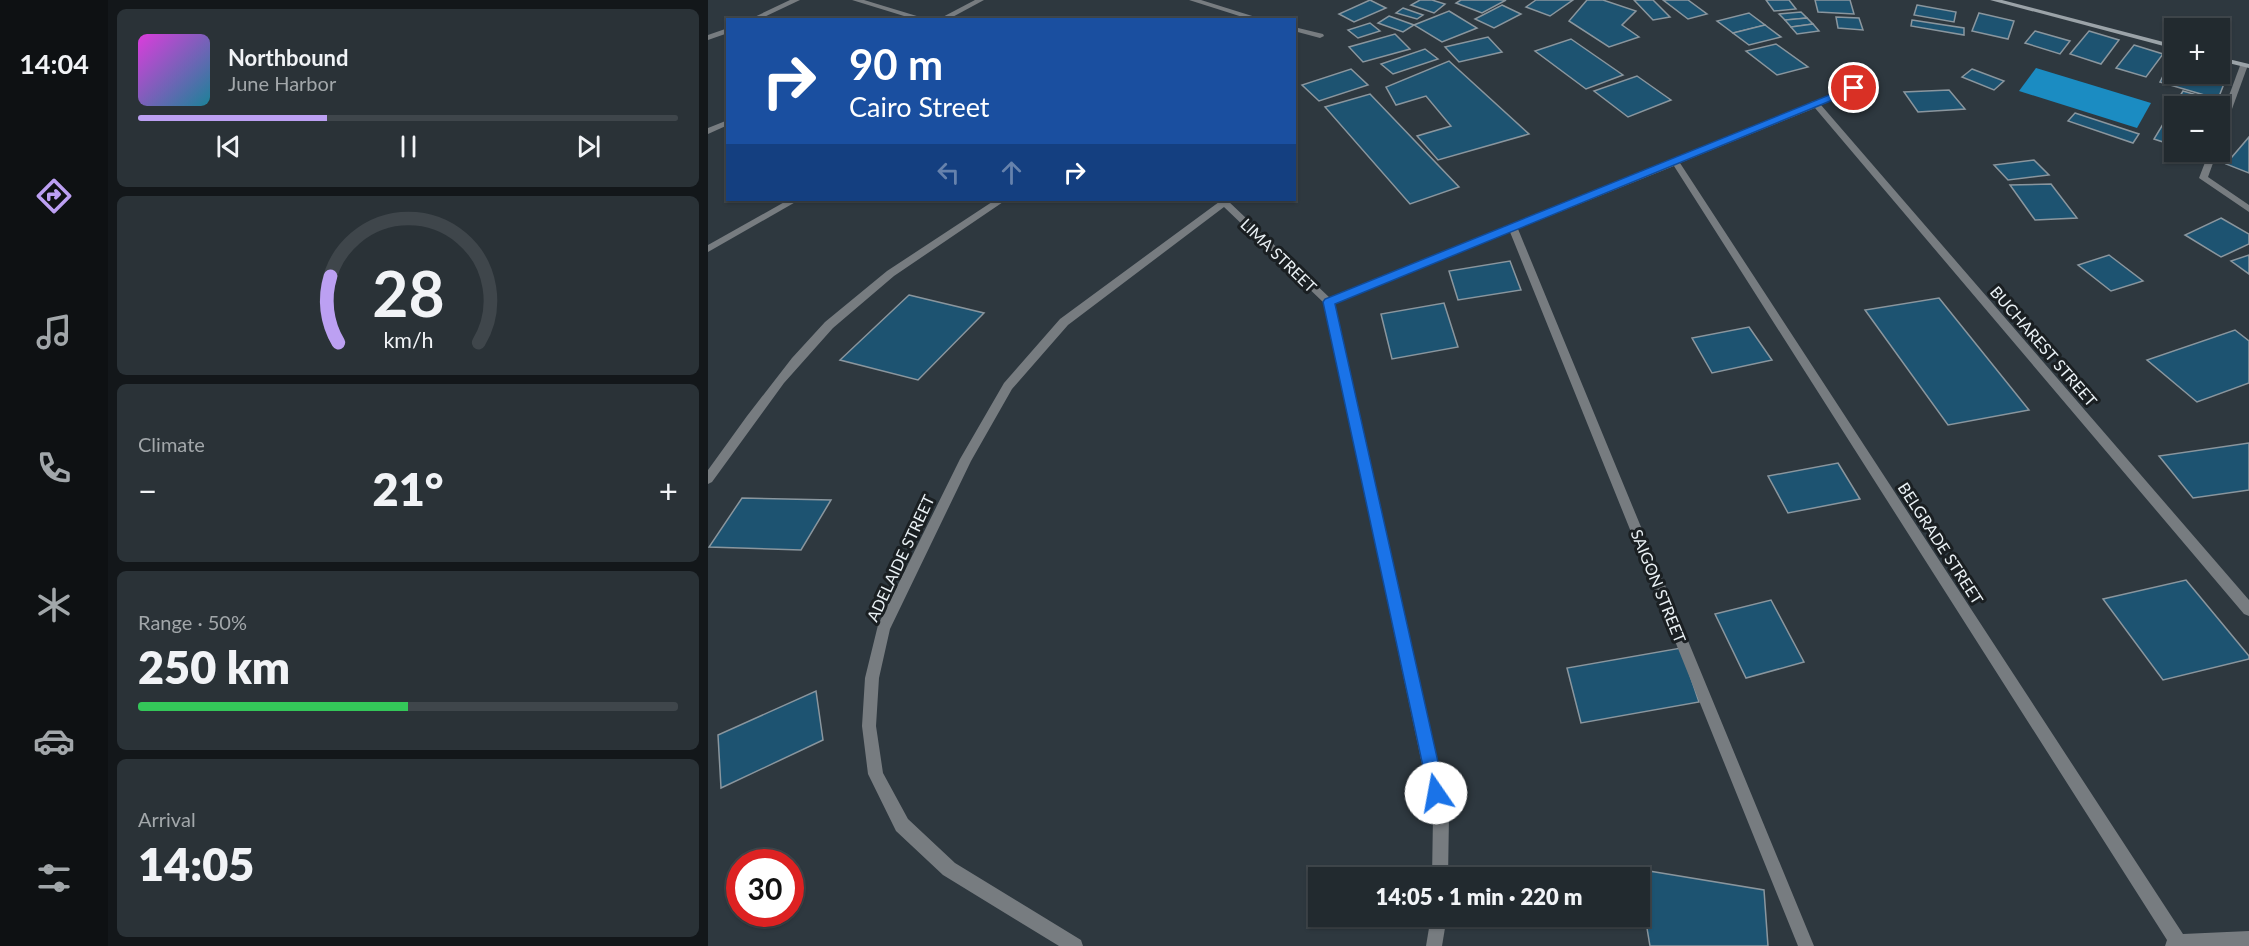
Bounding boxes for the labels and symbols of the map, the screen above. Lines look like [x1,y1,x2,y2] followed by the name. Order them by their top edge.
[1828,62,1879,113] pin
[1237,214,1321,296] street label: LIMA STREET
[1987,282,2102,410] street label: BUCHAREST STREET
[1895,479,1988,608] street label: BELGRADE STREET
[862,491,938,624] street label: ADELAIDE STREET
[1628,526,1691,646] street label: SAIGON STREET
[1404,761,1468,825] position arrow
[726,849,804,927] speed limit sign: 30

